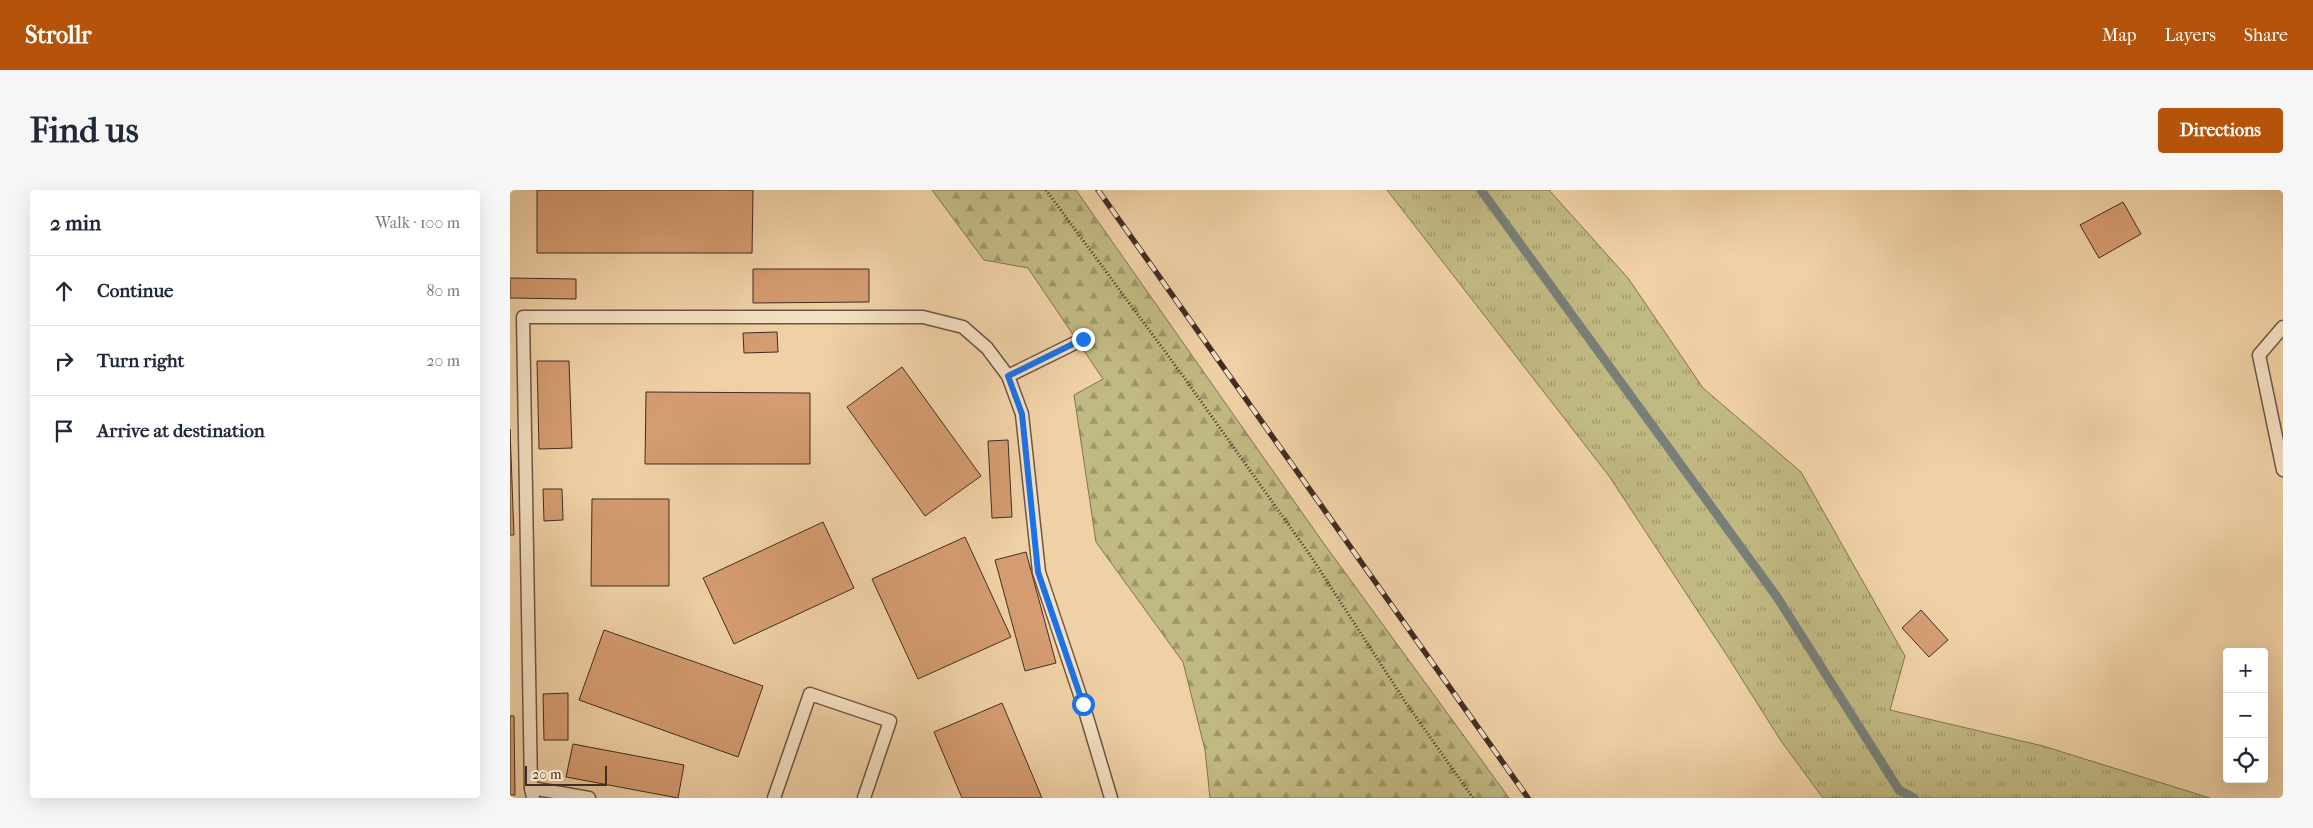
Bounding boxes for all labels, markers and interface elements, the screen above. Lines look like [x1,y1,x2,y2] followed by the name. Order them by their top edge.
[25,21,92,49] text: Strollr
[2102,25,2136,46] text: Map
[2164,25,2216,46] text: Layers
[2244,25,2288,46] text: Share
[2158,108,2283,153] button: Directions
[30,110,139,151] text: Find us
[50,211,101,235] text: 2 min
[375,213,460,232] text: Walk · 100 m
[50,277,78,305] icon: ahead
[97,280,173,302] text: Continue
[426,281,460,300] text: 80 m
[1072,328,1095,351] route end
[50,347,78,375] icon: right
[97,350,184,372] text: Turn right
[426,351,460,370] text: 20 m
[50,417,78,445] icon: arrive
[97,420,265,442] text: Arrive at destination
[2223,648,2268,783] map controls
[2223,648,2268,693] button: +
[1072,693,1095,716] route start
[2223,693,2268,738] button: −
[2223,738,2268,783] button: locate
[525,763,608,786] scale bar
[532,766,562,783] text: 20 m

